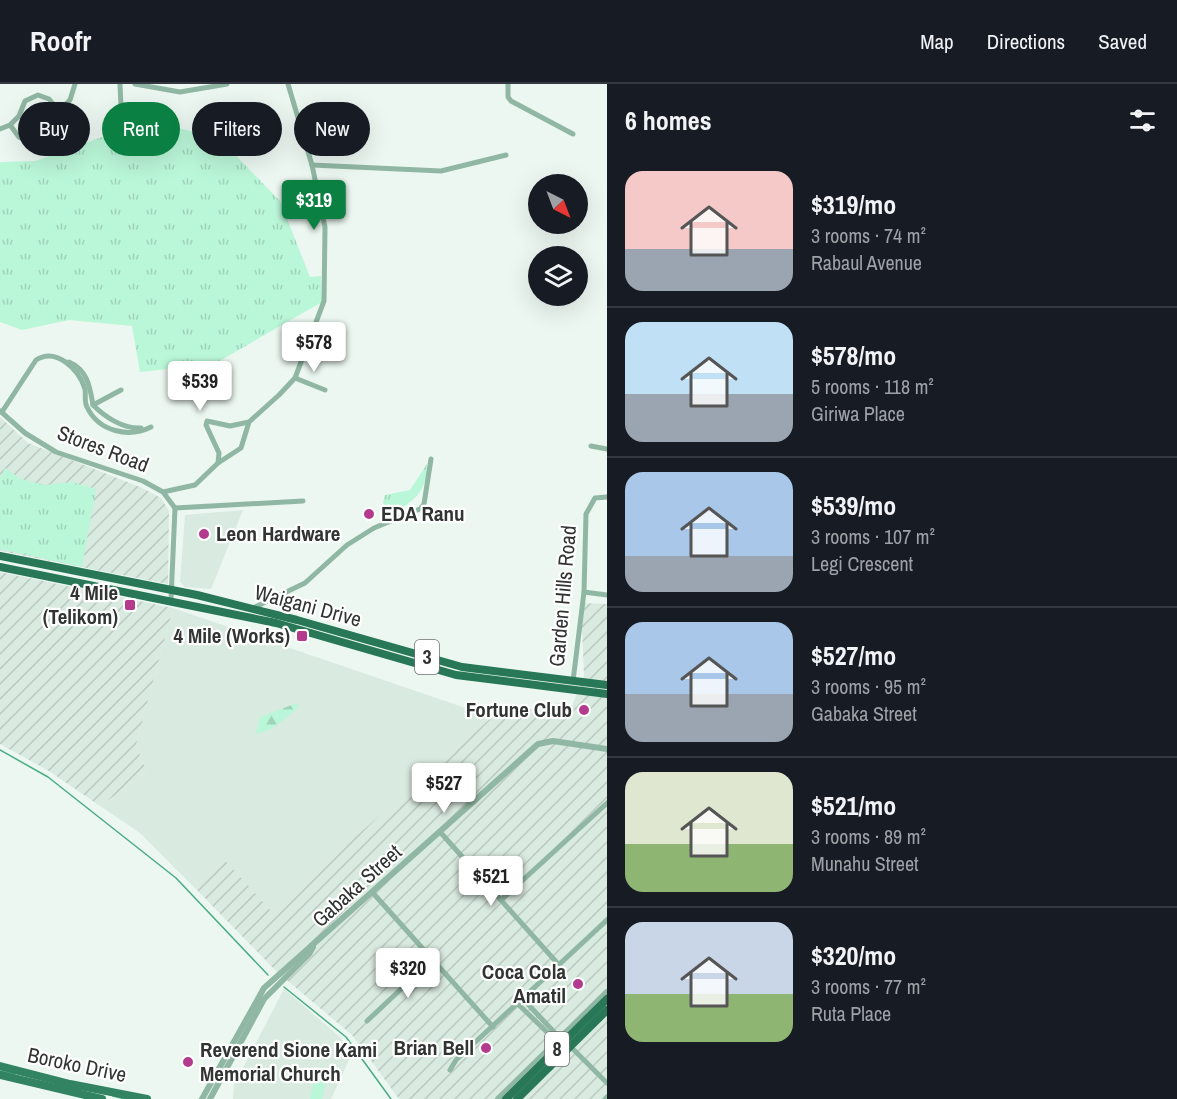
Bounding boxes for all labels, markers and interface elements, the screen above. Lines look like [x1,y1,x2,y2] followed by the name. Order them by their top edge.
[30,22,91,60] text: Roofr
[920,27,954,56] text: Map
[987,27,1065,56] text: Directions
[1098,27,1147,56] text: Saved
[18,102,90,156] chip: Buy
[102,102,180,156] chip: Rent
[192,102,282,156] chip: Filters
[294,102,370,156] chip: New
[625,103,712,138] text: 6 homes
[1126,104,1159,137] icon: filters
[528,174,588,234] north arrow
[528,174,588,306] map controls
[278,180,350,231] pin: $319
[296,186,332,213] text: $319
[811,187,896,222] text: $319/mo
[673,195,745,267] icon: home
[811,222,926,249] text: 3 rooms · 74 m²
[528,246,588,306] button: layers
[811,249,922,276] text: Rabaul Avenue
[278,322,350,373] pin: $578
[296,328,332,355] text: $578
[811,338,896,373] text: $578/mo
[673,346,745,418] icon: home
[164,361,236,412] pin: $539
[182,367,218,394] text: $539
[811,373,934,400] text: 5 rooms · 118 m²
[811,400,905,427] text: Giriwa Place
[53,418,153,479] street label: Stores Road
[811,488,896,523] text: $539/mo
[673,496,745,568] icon: home
[381,499,465,528] place label: EDA Ranu
[362,507,376,521] marker: EDA Ranu
[216,519,340,548] place label: Leon Hardware
[811,523,935,550] text: 3 rooms · 107 m²
[542,524,583,668] street label: Garden Hills Road
[197,527,211,541] marker: Leon Hardware
[811,550,913,577] text: Legi Crescent
[252,577,365,634] street label: Waigani Drive
[43,578,118,631] place label: 4 Mile (Telikom)
[123,598,137,612] marker: 4 Mile (Telikom)
[174,621,290,650] place label: 4 Mile (Works)
[295,629,309,643] marker: 4 Mile (Works)
[811,638,896,673] text: $527/mo
[415,640,439,674] road number: 3
[673,646,745,718] icon: home
[811,673,926,700] text: 3 rooms · 95 m²
[466,695,572,724] place label: Fortune Club
[811,700,917,727] text: Gabaka Street
[577,703,591,717] marker: Fortune Club
[408,763,480,814] pin: $527
[426,769,462,796] text: $527
[811,788,896,823] text: $521/mo
[673,796,745,868] icon: home
[811,823,926,850] text: 3 rooms · 89 m²
[306,838,408,934] street label: Gabaka Street
[811,850,919,877] text: Munahu Street
[455,856,527,907] pin: $521
[473,862,509,889] text: $521
[811,938,896,973] text: $320/mo
[673,946,745,1018] icon: home
[372,948,444,999] pin: $320
[390,954,426,981] text: $320
[482,957,566,1010] place label: Coca Cola Amatil
[811,973,926,1000] text: 3 rooms · 77 m²
[571,977,585,991] marker: Coca Cola Amatil
[811,1000,891,1027] text: Ruta Place
[545,1032,569,1066] road number: 8
[394,1033,474,1062] place label: Brian Bell
[200,1035,377,1088] place label: Reverend Sione Kami Memorial Church
[25,1040,129,1089] street label: Boroko Drive
[479,1041,493,1055] marker: Brian Bell
[181,1055,195,1069] marker: Reverend Sione Kami Memorial Church

